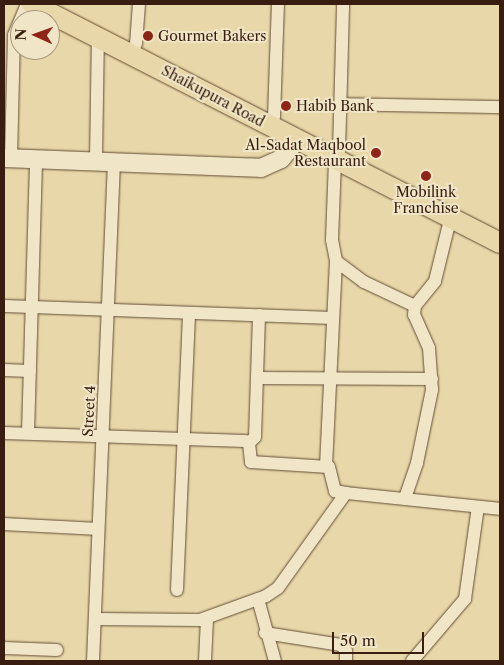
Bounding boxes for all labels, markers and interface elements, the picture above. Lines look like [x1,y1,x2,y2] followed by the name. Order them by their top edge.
[10,10,60,60] north arrow
[12,28,30,41] text: N
[158,28,266,44] place label: Gourmet Bakers
[142,30,154,42] marker: Gourmet Bakers
[159,62,267,130] street label: Shaikupura Road
[296,98,374,114] place label: Habib Bank
[280,100,292,112] marker: Habib Bank
[245,137,366,170] place label: Al-Sadat Maqbool Restaurant
[370,147,382,159] marker: Al-Sadat Maqbool Restaurant
[420,170,432,182] marker: Mobilink Franchise
[393,184,459,216] place label: Mobilink Franchise
[79,385,99,437] street label: Street 4
[334,622,426,654] scale bar
[340,631,376,650] text: 50 m

